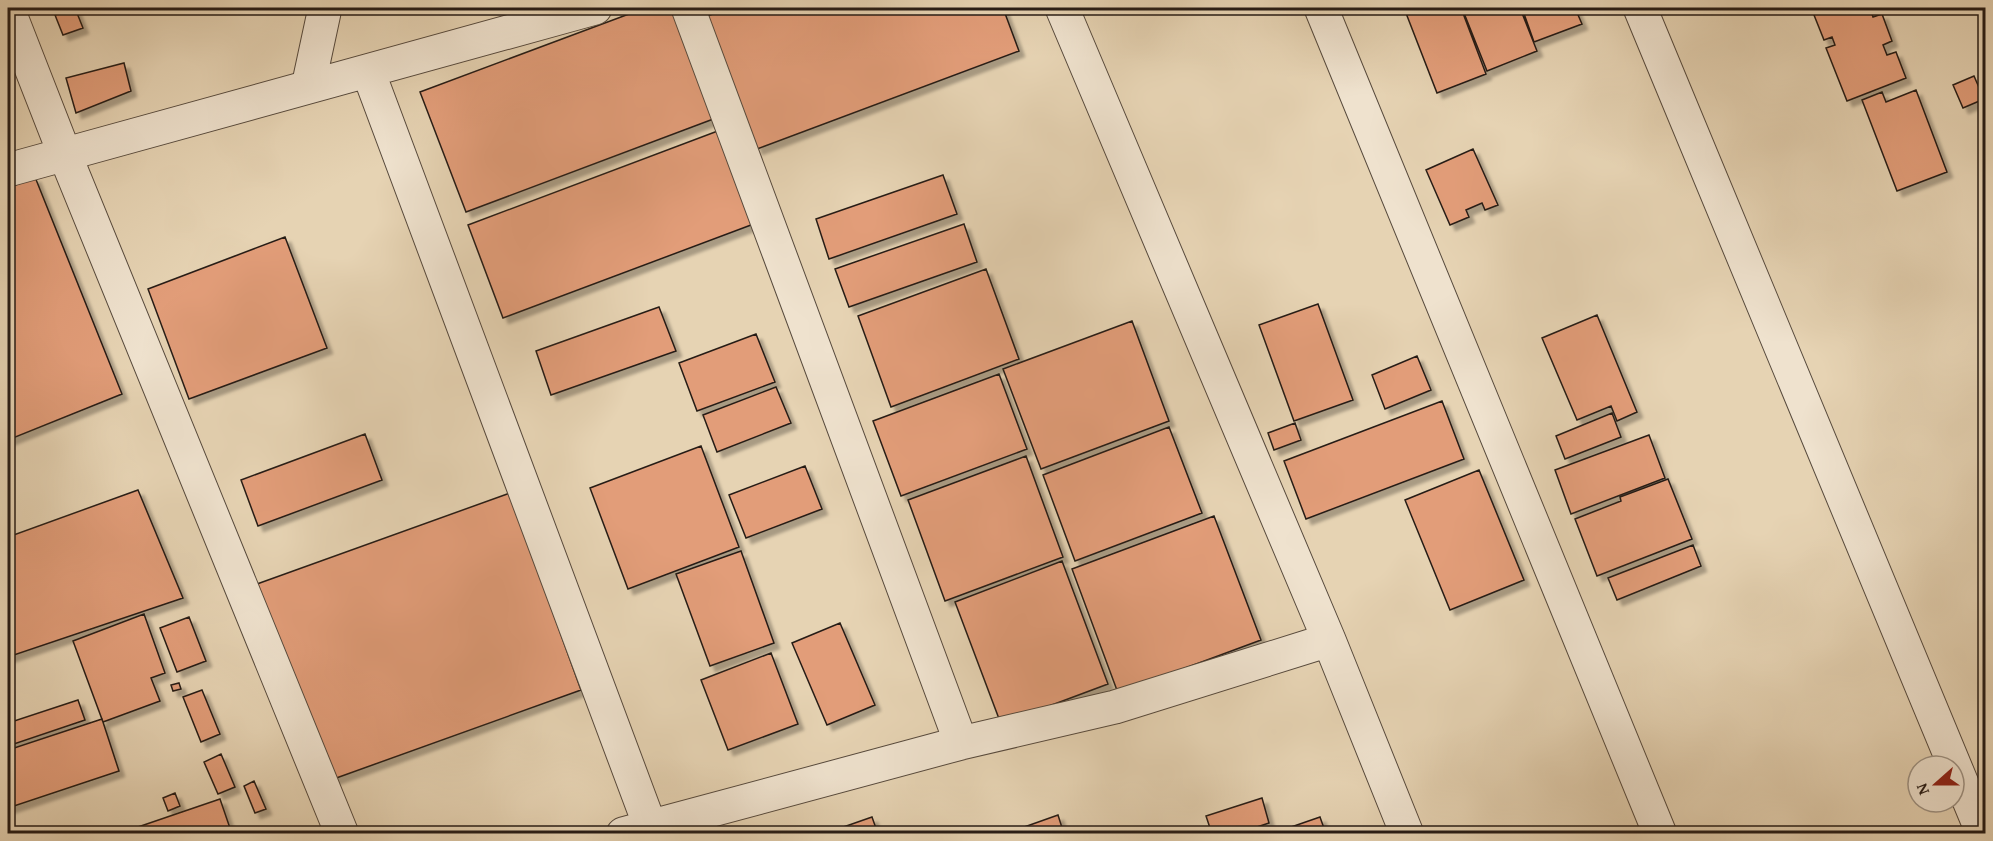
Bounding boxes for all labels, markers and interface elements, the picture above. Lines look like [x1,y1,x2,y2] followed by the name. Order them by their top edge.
[1906,754,1966,814] north arrow
[1909,780,1935,799] text: N

